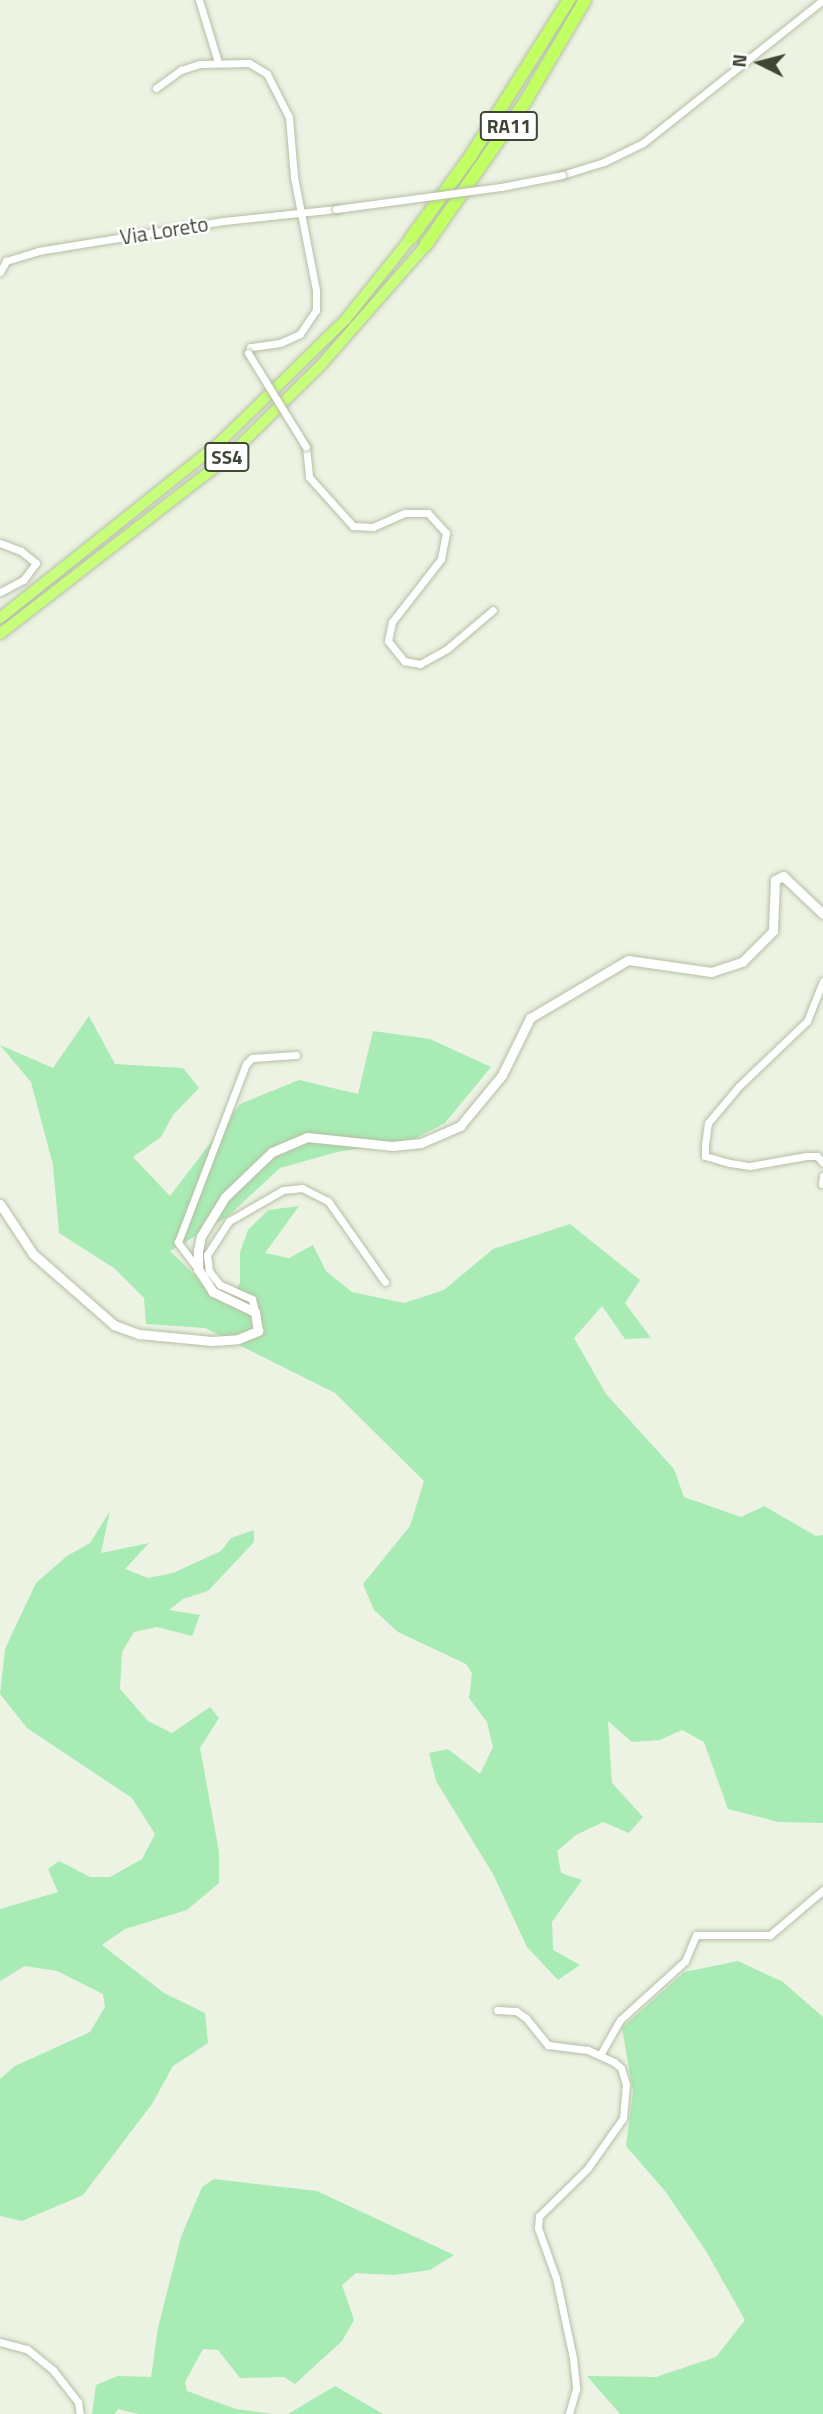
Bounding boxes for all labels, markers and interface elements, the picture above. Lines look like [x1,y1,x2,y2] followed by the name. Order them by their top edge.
[725,28,795,98] north arrow
[724,53,754,69] text: N
[479,110,539,142] road number: RA11
[118,211,210,249] street label: Via Loreto
[204,442,250,472] road number: SS4

